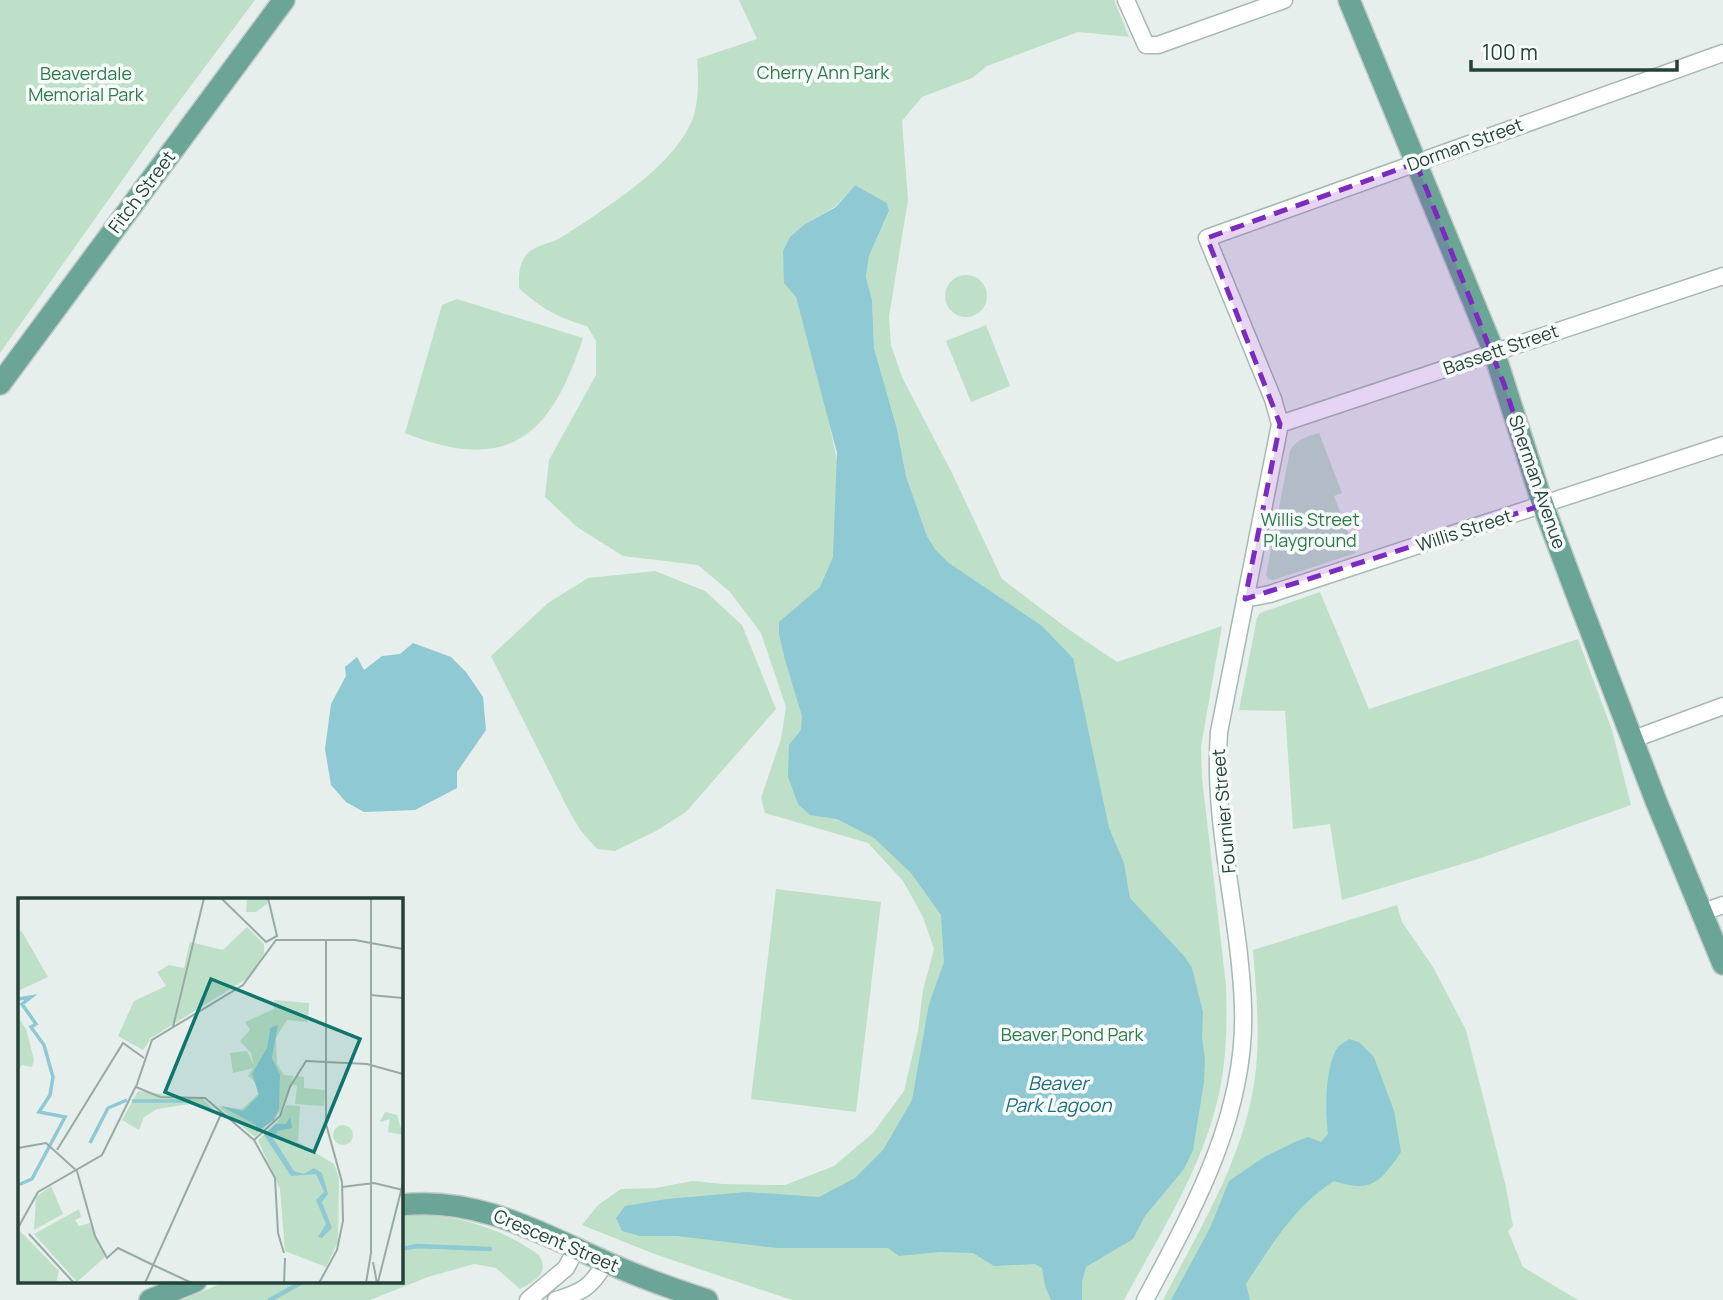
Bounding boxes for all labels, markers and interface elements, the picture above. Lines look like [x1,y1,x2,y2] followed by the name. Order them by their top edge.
[1471,28,1678,72] scale bar
[1482,38,1538,66] text: 100 m
[757,60,890,84] park label: Cherry Ann Park
[28,61,145,106] park label: Beaverdale Memorial Park
[1403,112,1526,176] street label: Dorman Street
[102,145,180,237] street label: Fitch Street
[1440,318,1561,380] street label: Bassett Street
[1504,412,1572,552] street label: Sherman Avenue
[1413,503,1515,557] street label: Willis Street
[1260,507,1360,552] park label: Willis Street Playground
[1206,748,1240,874] street label: Fournier Street
[18,898,402,1282] inset map
[1001,1022,1144,1046] park label: Beaver Pond Park
[1005,1070,1112,1118] water label: Beaver Park Lagoon
[490,1203,623,1277] street label: Crescent Street

